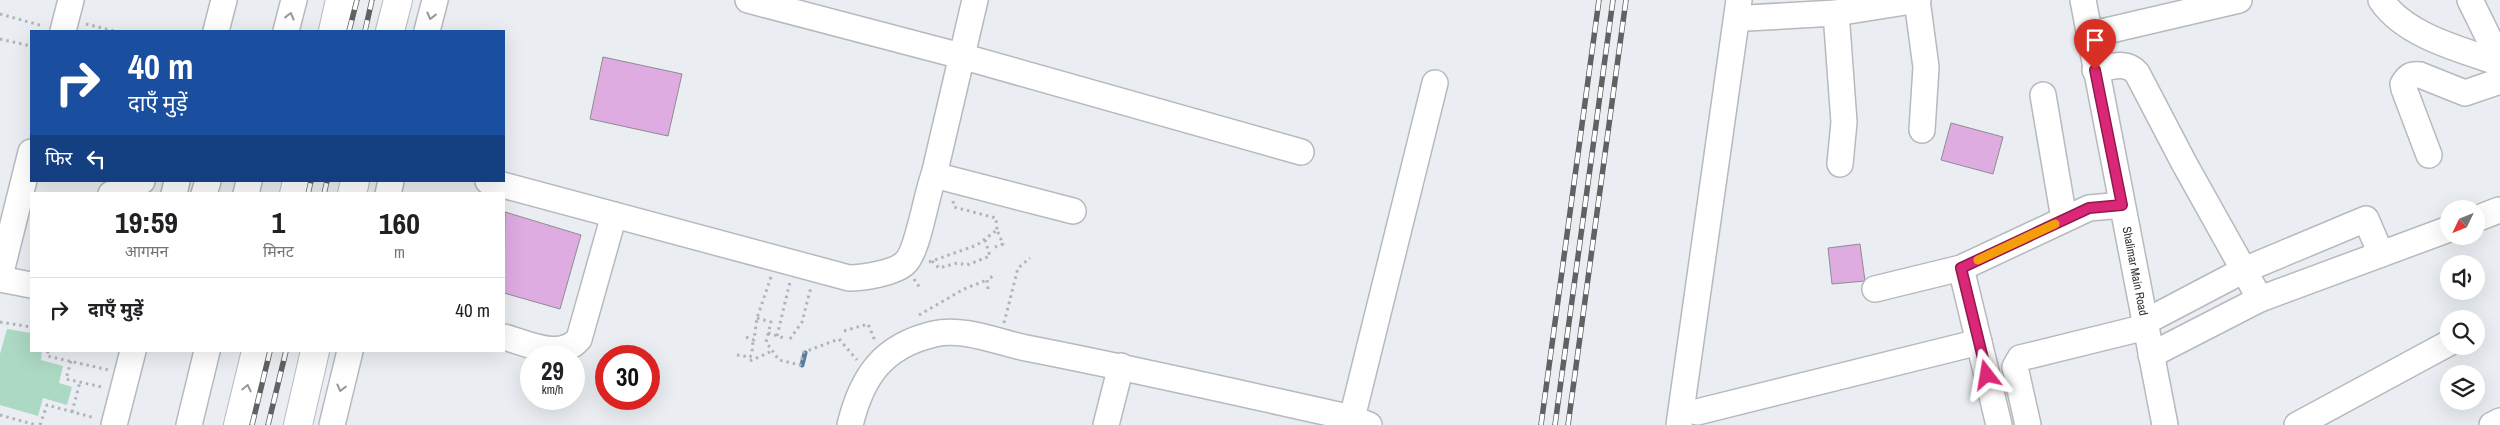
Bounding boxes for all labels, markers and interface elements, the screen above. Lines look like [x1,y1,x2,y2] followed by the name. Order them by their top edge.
[284,11,295,20] one-way arrow
[426,11,437,20] one-way arrow
[2074,19,2116,70] pin
[2081,26,2109,54] icon: arrive
[128,43,193,90] text: 40 m
[45,50,110,115] icon: right
[128,88,188,118] text: दाएँ मुड़ें
[45,145,72,171] text: फिर
[82,145,110,173] icon: left
[2440,200,2485,245] north arrow
[2440,200,2485,410] map controls
[115,202,178,242] text: 19:59
[272,202,285,242] text: 1
[379,203,420,243] text: 160
[2119,225,2151,317] street label: Shalimar Main Road
[125,240,168,262] text: आगमन
[263,240,294,262] text: मिनट
[394,241,405,263] text: m
[2440,255,2485,300] button: sound
[45,296,73,324] icon: right
[88,296,143,322] text: दाएँ मुड़ें
[455,297,490,323] text: 40 m
[2440,310,2485,355] button: search
[595,345,660,410] speed limit sign: 30
[1960,348,2012,400] position arrow
[541,354,564,388] text: 29
[2440,365,2485,410] button: layers
[542,382,563,398] text: km/h
[241,384,252,393] one-way arrow
[336,384,347,393] one-way arrow

